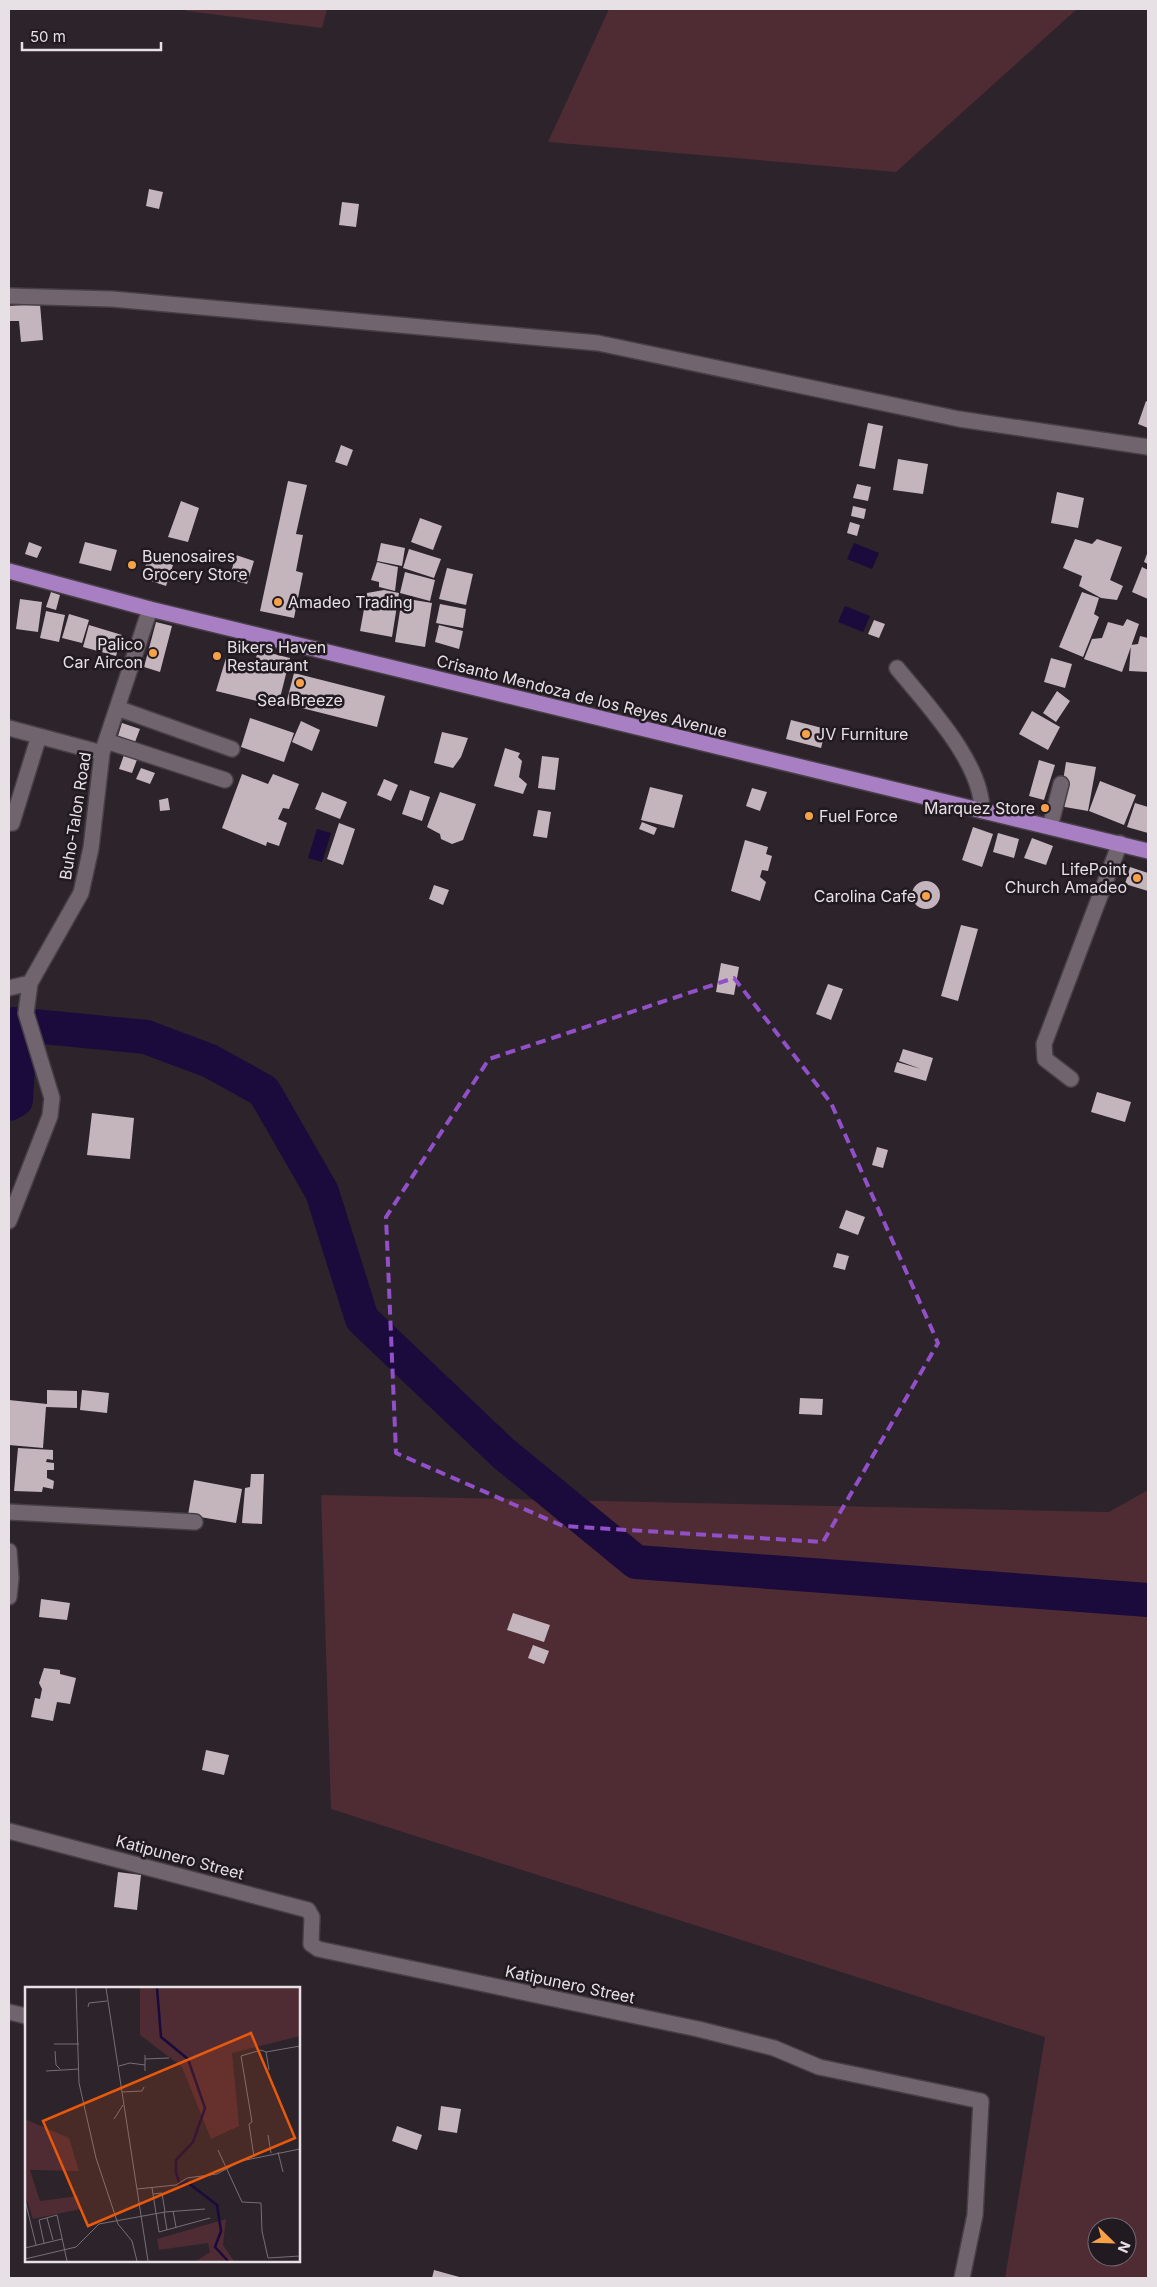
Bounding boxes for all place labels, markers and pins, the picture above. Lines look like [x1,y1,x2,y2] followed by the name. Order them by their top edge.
[142,546,248,584] place label: Buenosaires Grocery Store
[126,559,138,571] marker: Buenosaires Grocery Store
[288,592,413,612] place label: Amadeo Trading
[272,596,284,608] marker: Amadeo Trading
[63,634,143,672] place label: Palico Car Aircon
[227,637,326,675] place label: Bikers Haven Restaurant
[147,647,159,659] marker: Palico Car Aircon
[211,650,223,662] marker: Bikers Haven Restaurant
[294,677,306,689] marker: Sea Breeze
[257,690,343,710] place label: Sea Breeze
[816,724,908,744] place label: JV Furniture
[800,728,812,740] marker: JV Furniture
[924,798,1035,818] place label: Marquez Store
[1039,802,1051,814] marker: Marquez Store
[819,806,898,826] place label: Fuel Force
[803,810,815,822] marker: Fuel Force
[1005,859,1127,897] place label: LifePoint Church Amadeo
[1131,872,1143,884] marker: LifePoint Church Amadeo
[814,886,916,906] place label: Carolina Cafe
[920,890,932,902] marker: Carolina Cafe

